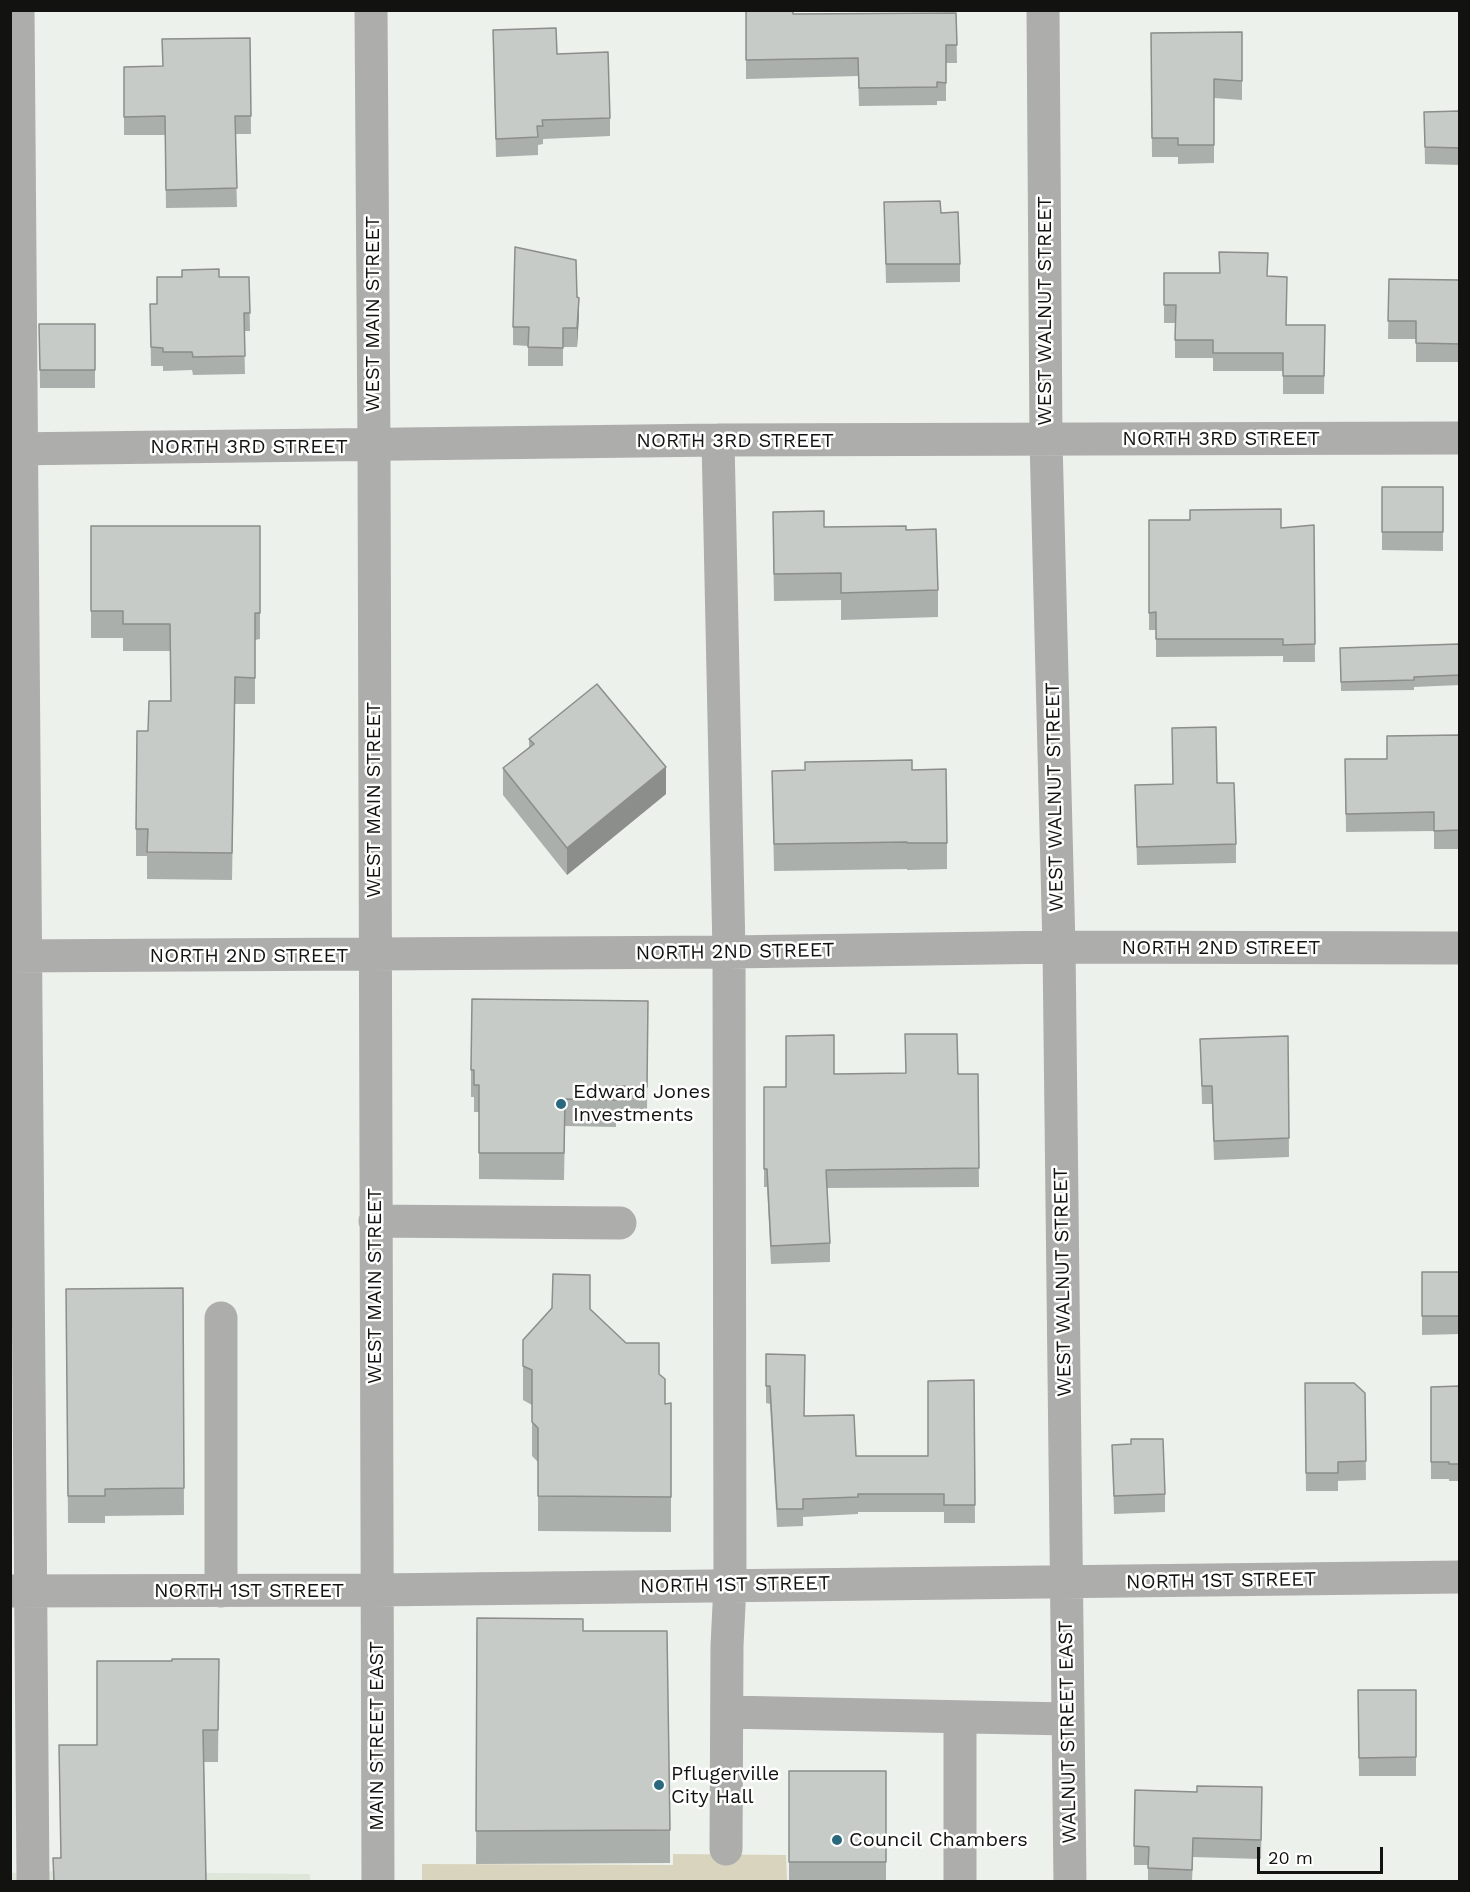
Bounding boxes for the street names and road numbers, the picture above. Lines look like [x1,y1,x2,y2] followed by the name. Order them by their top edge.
[1033,196,1057,426] street label: WEST WALNUT STREET
[361,216,385,412] street label: WEST MAIN STREET
[1122,427,1320,451] street label: NORTH 3RD STREET
[636,429,834,453] street label: NORTH 3RD STREET
[150,435,348,459] street label: NORTH 3RD STREET
[1041,682,1069,912] street label: WEST WALNUT STREET
[362,702,386,898] street label: WEST MAIN STREET
[1122,936,1320,960] street label: NORTH 2ND STREET
[635,938,835,966] street label: NORTH 2ND STREET
[150,944,348,968] street label: NORTH 2ND STREET
[1049,1167,1077,1397] street label: WEST WALNUT STREET
[363,1188,387,1384] street label: WEST MAIN STREET
[1126,1567,1316,1595] street label: NORTH 1ST STREET
[640,1571,830,1599] street label: NORTH 1ST STREET
[154,1579,344,1603] street label: NORTH 1ST STREET
[1054,1620,1082,1844] street label: WALNUT STREET EAST
[365,1641,389,1831] street label: MAIN STREET EAST

